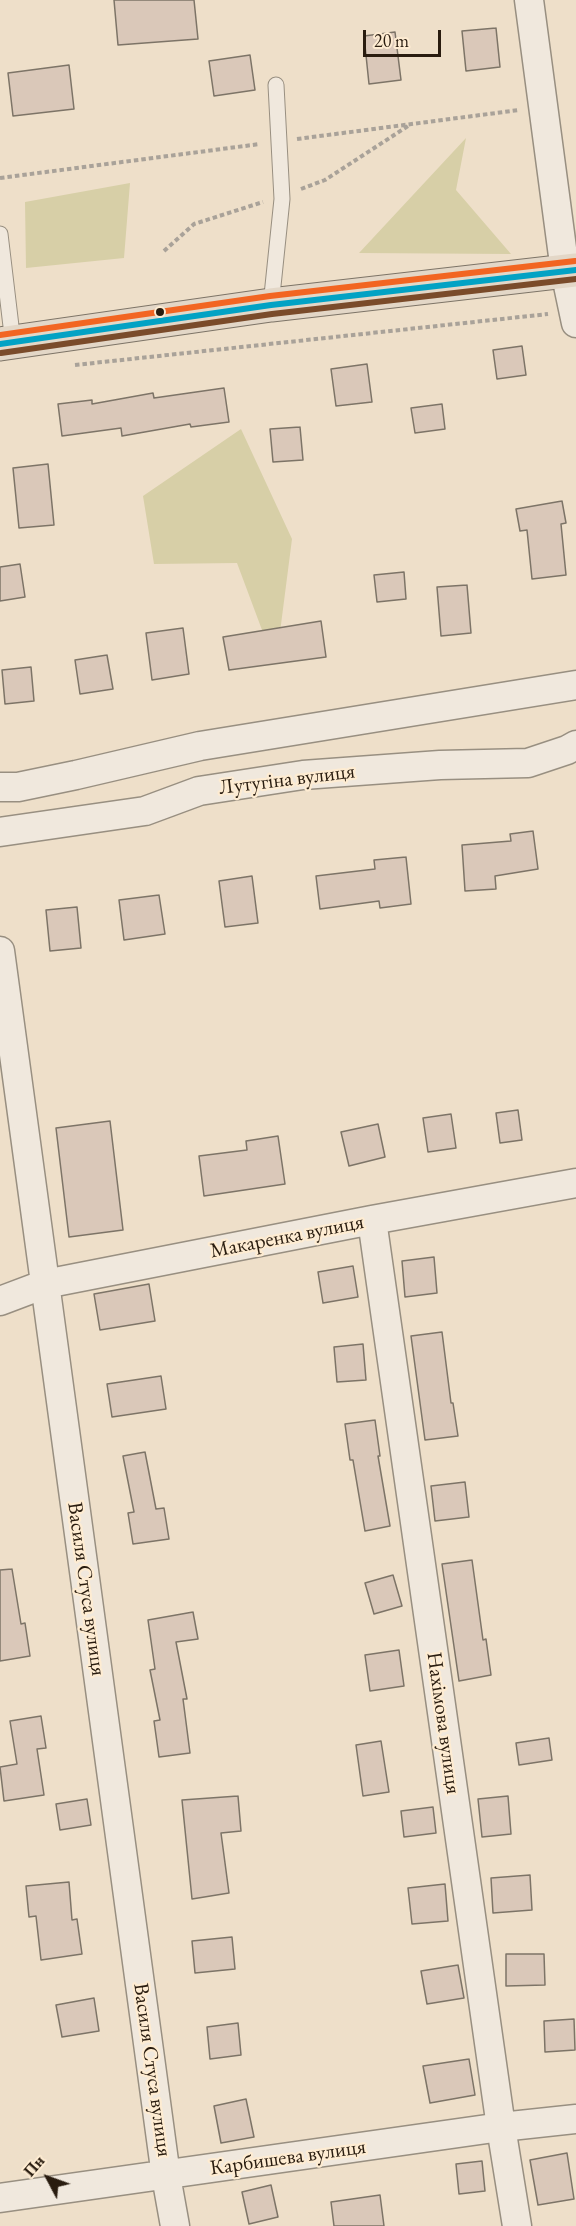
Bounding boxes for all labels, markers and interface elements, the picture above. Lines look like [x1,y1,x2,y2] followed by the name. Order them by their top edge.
[366,18,444,56] scale bar
[374,29,409,52] text: 20 m
[154,306,166,318] unlabelled marker
[218,759,356,801] street label: Лутугіна вулиця
[208,1210,366,1264] street label: Макаренка вулиця
[61,1500,111,1678] street label: Василя Стуса вулиця
[421,1650,465,1796] street label: Нахімова вулиця
[127,1981,177,2159] street label: Василя Стуса вулиця
[209,2135,367,2181] street label: Карбишева вулиця
[18,2148,78,2208] north arrow
[19,2151,49,2181] text: Пн

